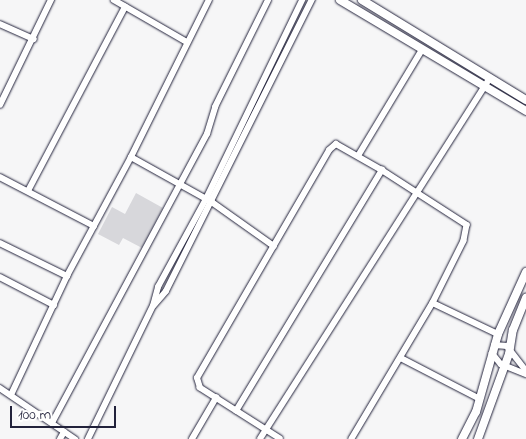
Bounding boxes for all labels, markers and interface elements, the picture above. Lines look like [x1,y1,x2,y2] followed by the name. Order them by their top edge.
[12,396,119,428] scale bar
[18,404,51,426] text: 100 m

